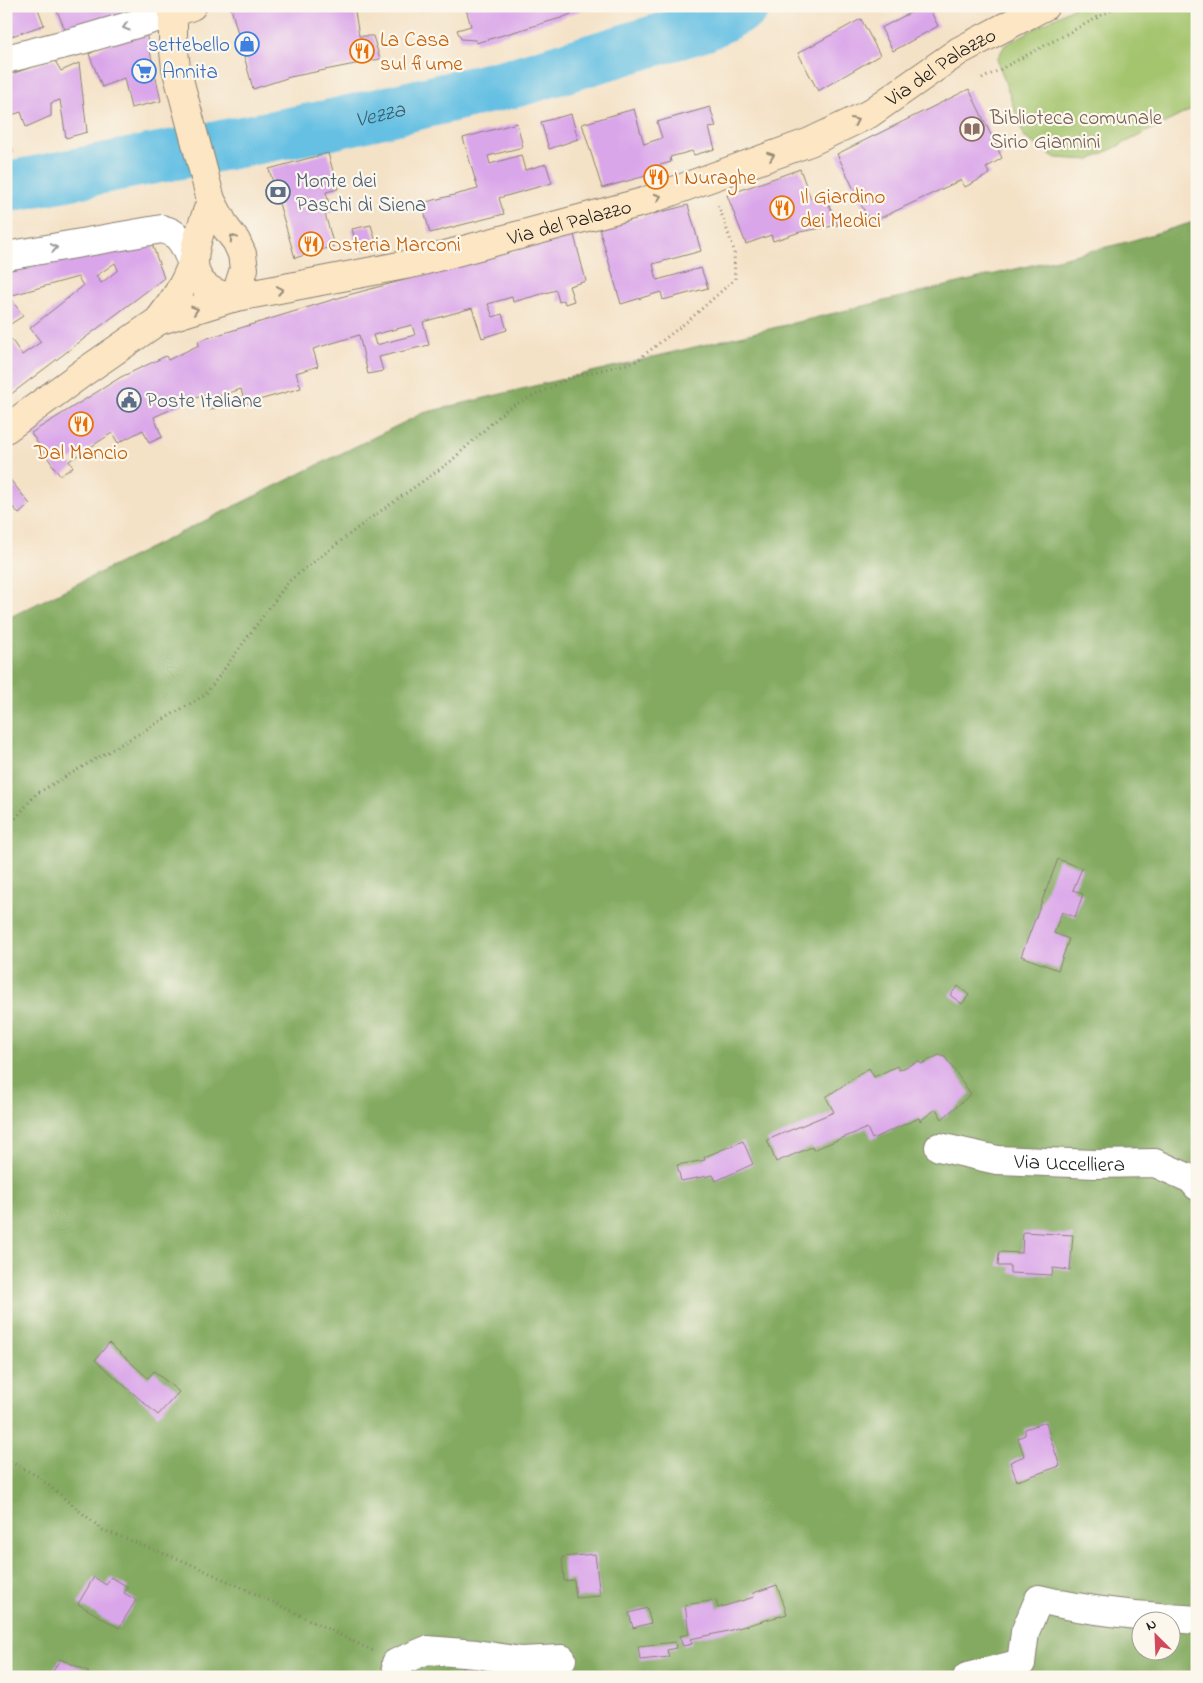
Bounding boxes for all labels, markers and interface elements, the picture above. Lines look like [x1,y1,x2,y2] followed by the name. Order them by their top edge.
[123,21,131,31] one-way arrow
[879,21,1002,116] street label: Via del Palazzo
[380,26,463,80] place label: La Casa sul fiume
[148,31,230,61] place label: settebello
[234,31,260,57] shop icon: settebello
[349,38,375,64] restaurant icon: La Casa sul fiume
[131,58,157,84] supermarket icon: Annita
[162,58,218,88] place label: Annita
[352,95,410,137] water label: Vezza
[989,104,1163,158] place label: Biblioteca comunale Sirio Giannini
[959,116,985,142] library icon: Biblioteca comunale Sirio Giannini
[849,118,858,128] one-way arrow
[767,152,775,162] one-way arrow
[643,164,669,190] restaurant icon: I Nuraghe
[674,164,757,196] place label: I Nuraghe
[296,167,426,221] place label: Monte dei Paschi di Siena
[265,179,291,205] bank icon: Monte dei Paschi di Siena
[800,183,885,237] place label: Il Giardino dei Medici
[504,193,635,255] street label: Via del Palazzo
[653,193,662,203] one-way arrow
[769,195,795,221] restaurant icon: Il Giardino dei Medici
[298,231,324,257] restaurant icon: Osteria Marconi
[328,231,461,261] place label: Osteria Marconi
[230,234,239,243] one-way arrow
[50,244,59,254] one-way arrow
[275,285,284,295] one-way arrow
[190,305,199,315] one-way arrow
[116,387,142,413] public building icon: Poste Italiane
[146,387,263,417] place label: Poste Italiane
[68,411,94,437] restaurant icon: Dal Mancio
[33,439,128,469] place label: Dal Mancio
[1012,1148,1125,1181] street label: Via Uccelliera
[1130,1610,1180,1660] north arrow
[1143,1614,1160,1637] text: N

